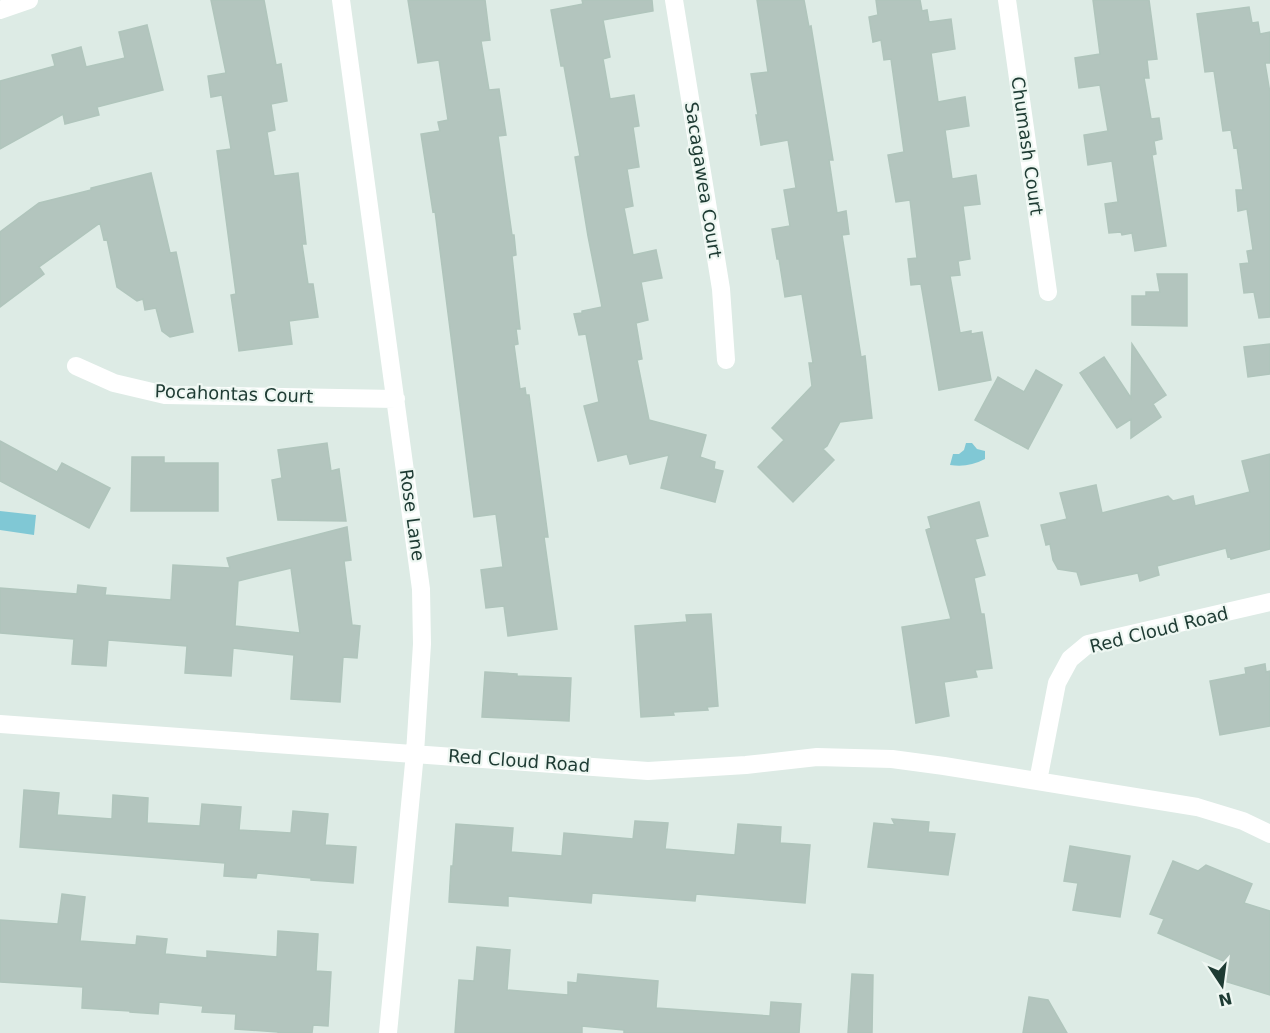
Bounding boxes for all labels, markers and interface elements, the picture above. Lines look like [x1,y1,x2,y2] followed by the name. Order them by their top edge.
[1007,75,1048,217] street label: Chumash Court
[681,100,726,260] street label: Sacagawea Court
[154,380,314,407] street label: Pocahontas Court
[396,468,429,562] street label: Rose Lane
[1087,602,1230,657] street label: Red Cloud Road
[447,745,591,776] street label: Red Cloud Road
[1192,955,1252,1015] north arrow
[1217,988,1234,1010] text: N

